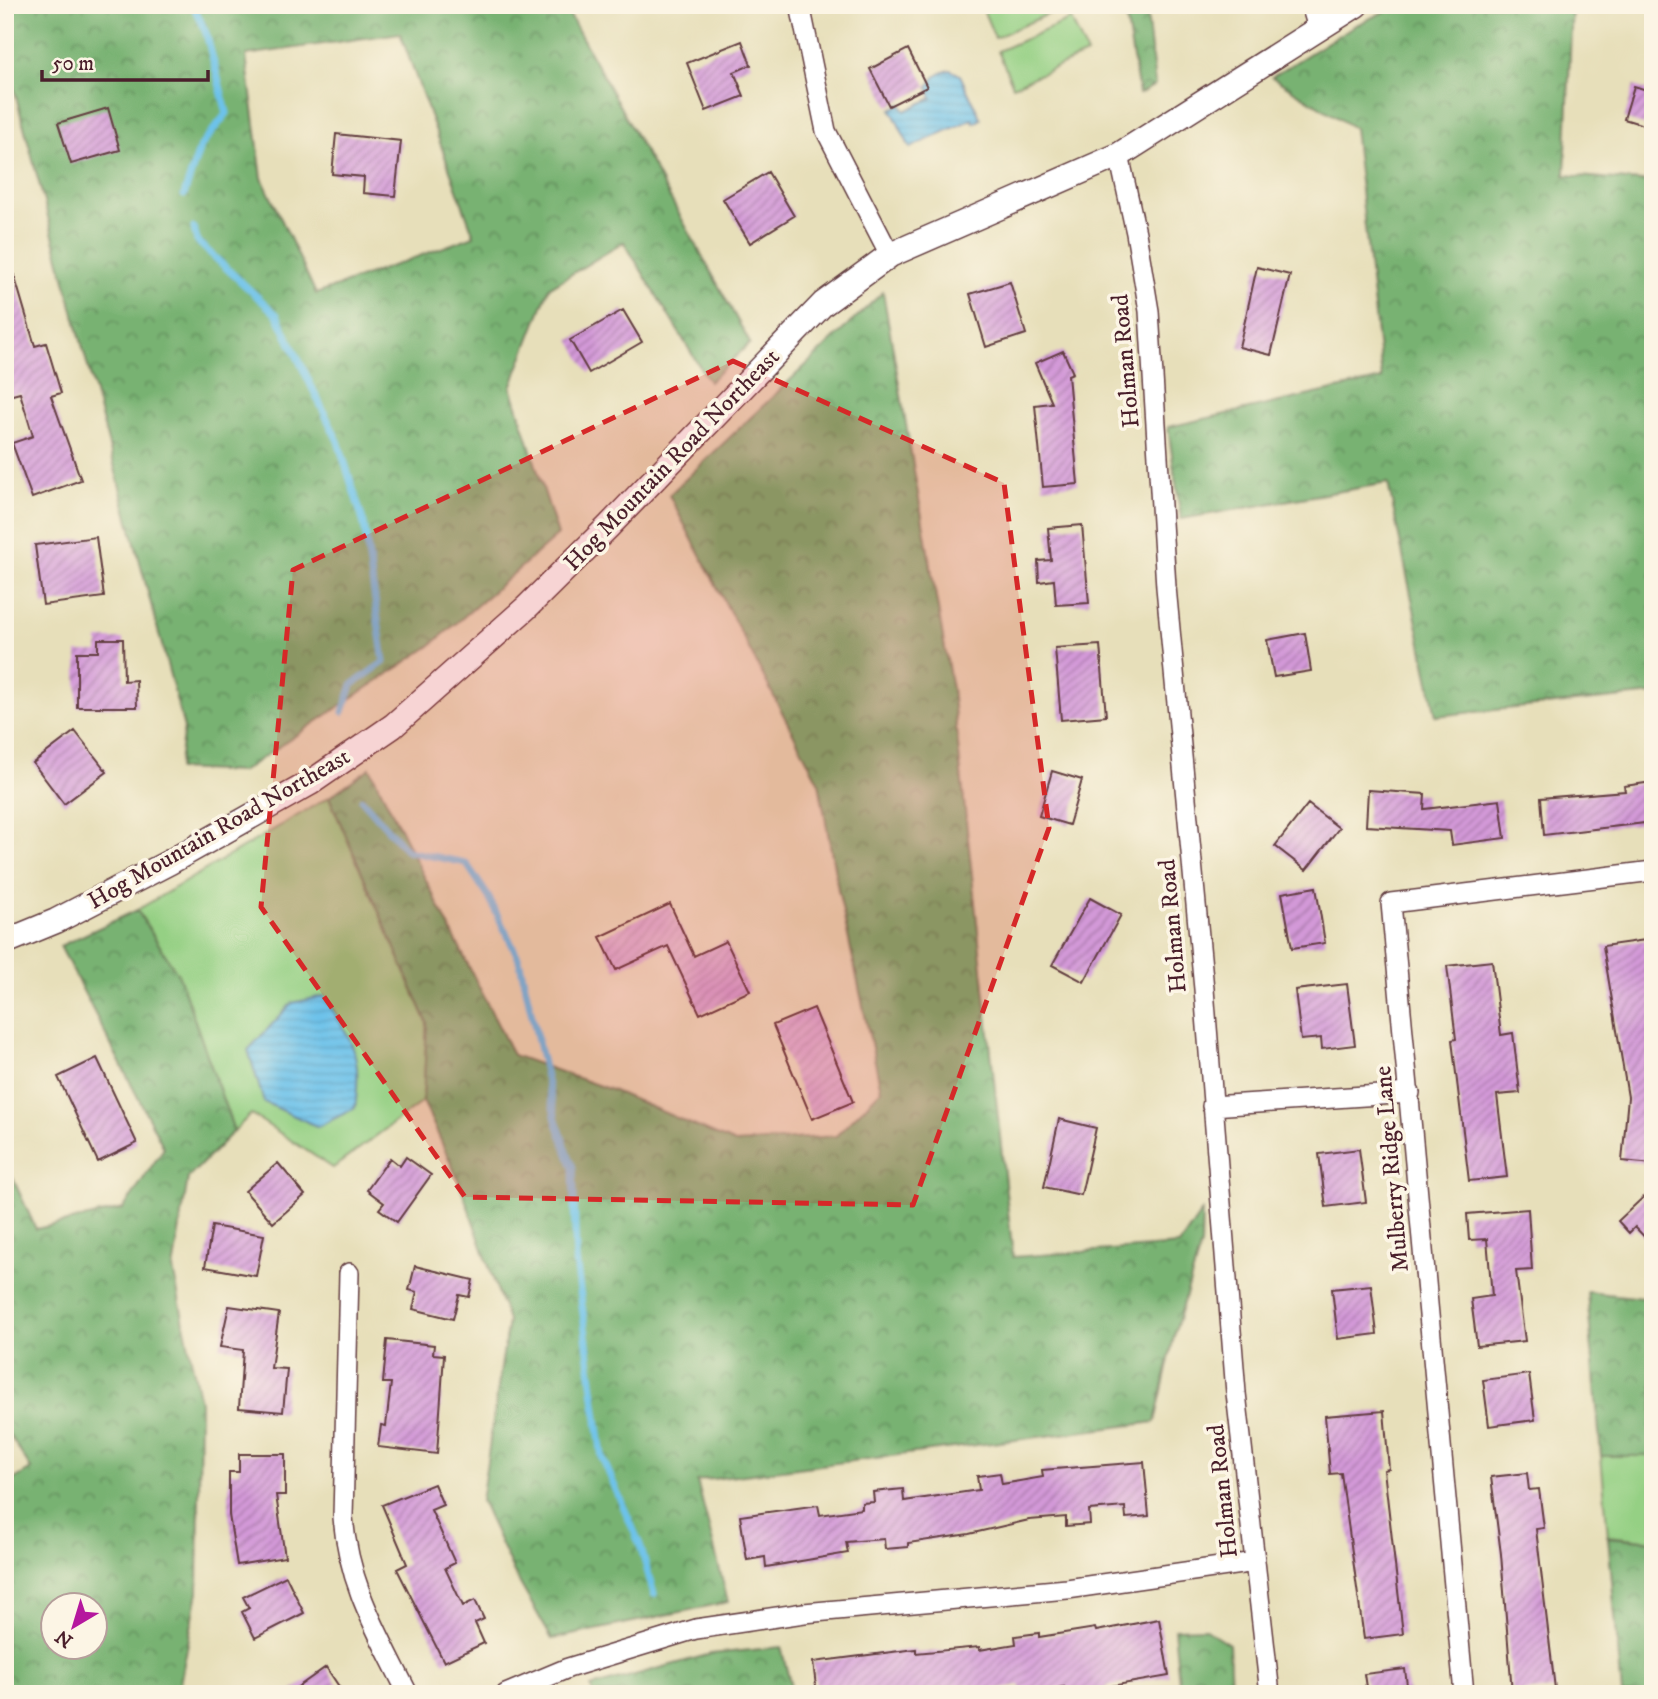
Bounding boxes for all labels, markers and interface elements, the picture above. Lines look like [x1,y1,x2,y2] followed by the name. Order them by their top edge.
[42,38,208,82] scale bar
[52,51,94,77] text: 50 m
[1105,293,1147,429] street label: Holman Road
[558,342,786,578] street label: Hog Mountain Road Northeast
[83,741,356,916] street label: Hog Mountain Road Northeast
[1152,858,1194,994] street label: Holman Road
[1368,1065,1416,1273] street label: Mulberry Ridge Lane
[1201,1423,1245,1559] street label: Holman Road
[38,1590,108,1660] north arrow
[51,1624,78,1652] text: N

